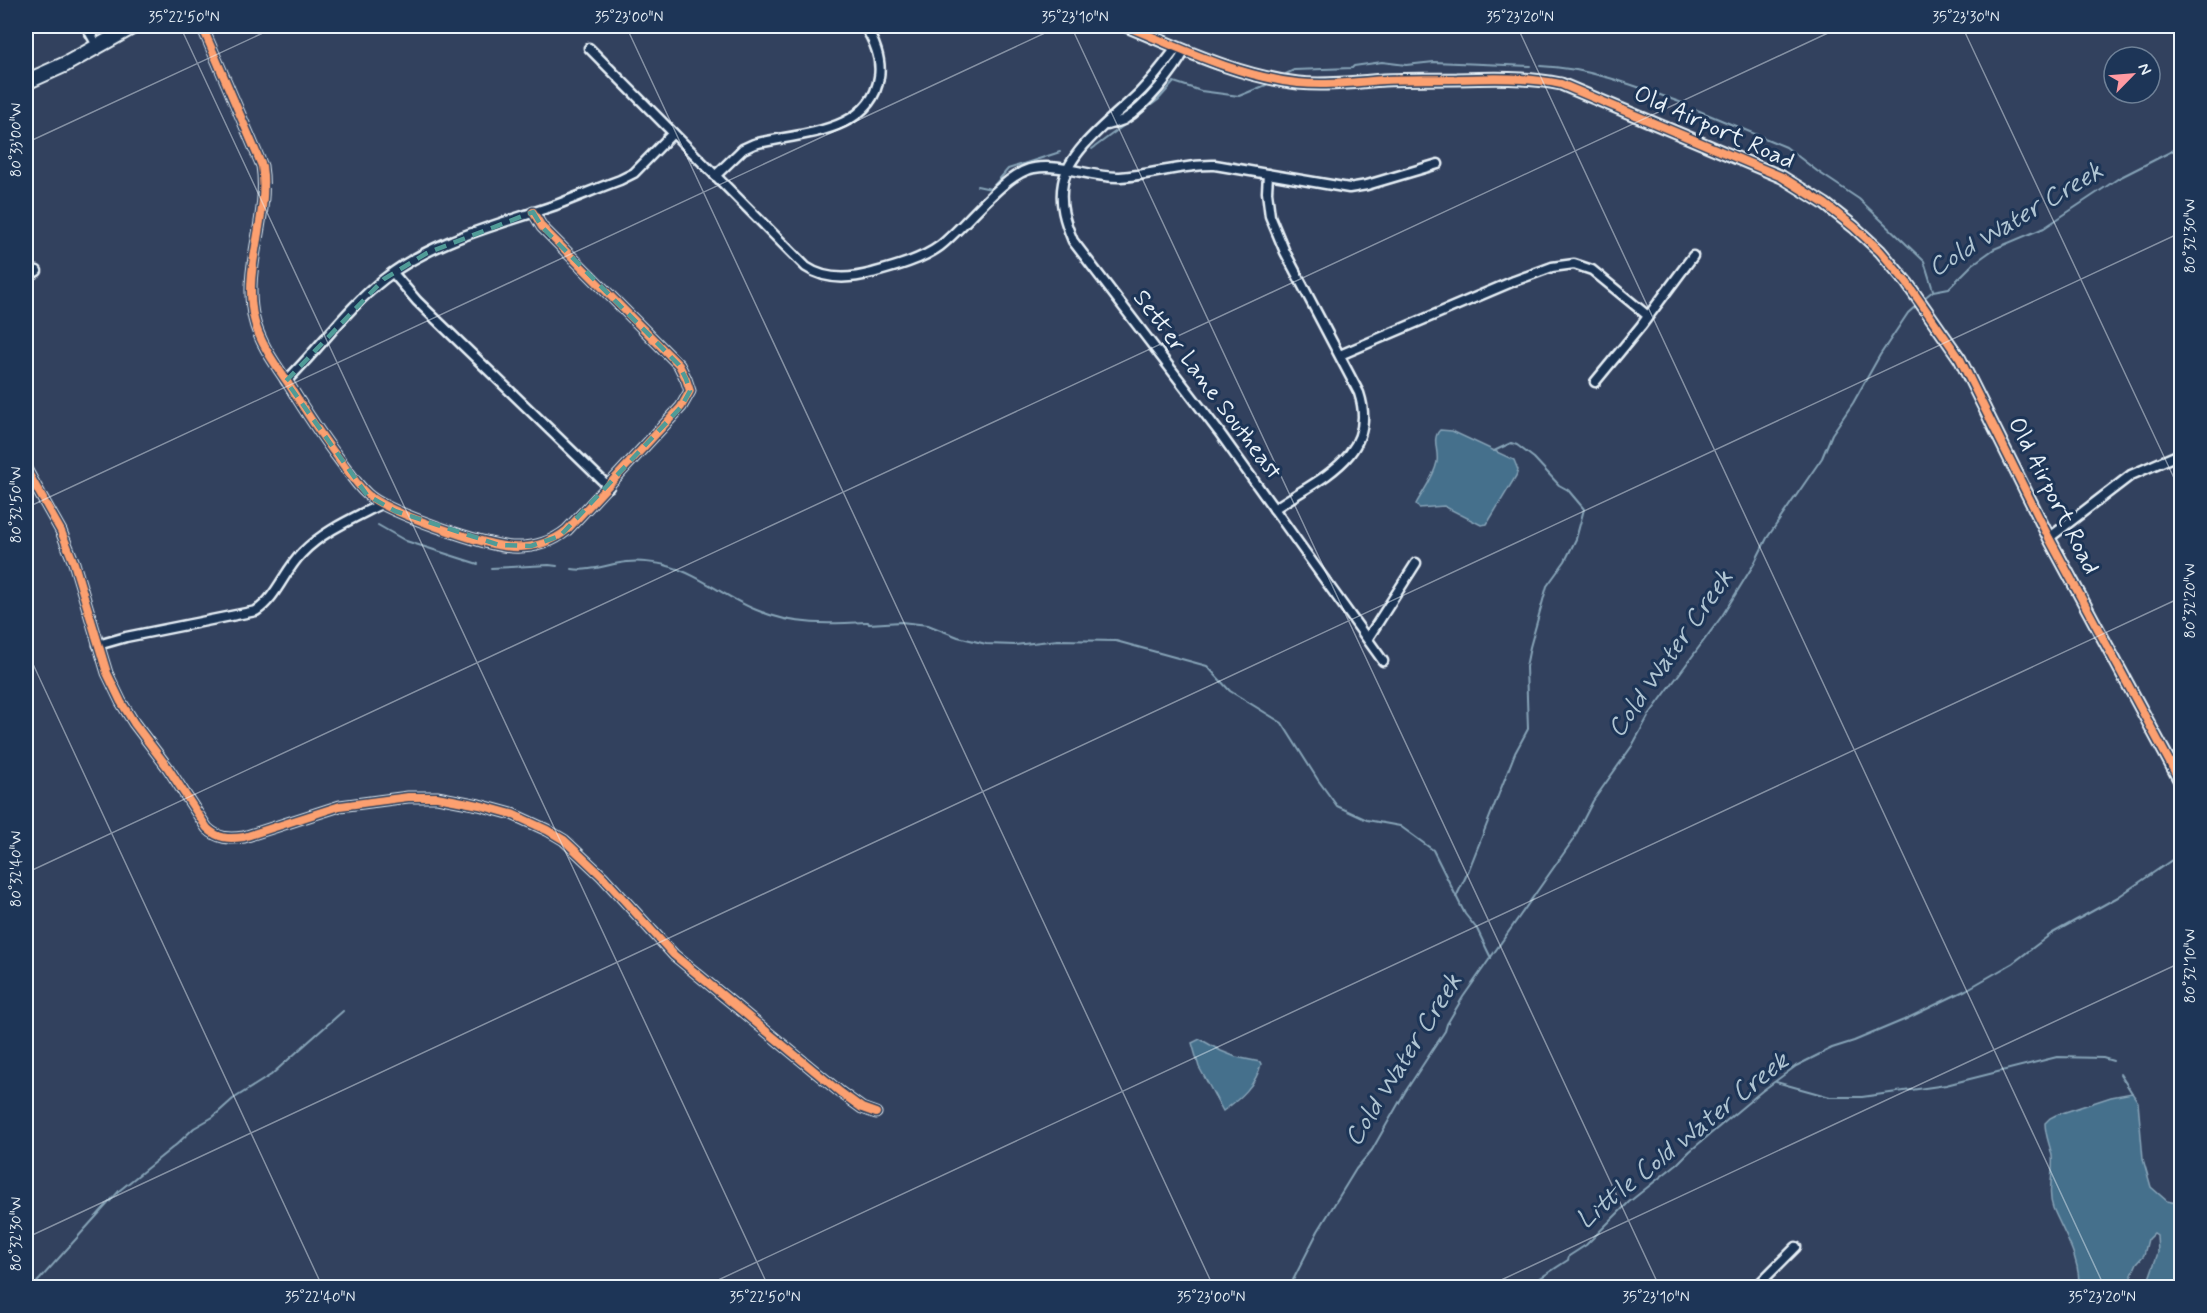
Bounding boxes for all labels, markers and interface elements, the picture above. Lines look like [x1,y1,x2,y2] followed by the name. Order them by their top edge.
[148,8,220,28] text: 35°22'50"N
[594,8,664,28] text: 35°23'00"N
[1041,8,1109,28] text: 35°23'10"N
[1486,8,1554,28] text: 35°23'20"N
[1932,8,2000,28] text: 35°23'30"N
[2102,45,2162,105] north arrow
[2132,60,2156,79] text: N
[1629,79,1799,177] street label: Old Airport Road
[7,103,27,177] text: 80°33'00"W
[1922,154,2110,286] water label: Cold Water Creek
[2181,199,2201,273] text: 80°32'30"W
[1125,284,1289,487] street label: Setter Lane Southeast
[2000,412,2106,580] street label: Old Airport Road
[7,467,27,543] text: 80°32'50"W
[1600,563,1742,745] water label: Cold Water Creek
[2181,564,2201,639] text: 80°32'20"W
[7,831,27,907] text: 80°32'40"W
[2181,929,2201,1003] text: 80°32'10"W
[1337,967,1471,1153] water label: Cold Water Creek
[1570,1044,1798,1237] water label: Little Cold Water Creek
[7,1197,27,1271] text: 80°32'30"W
[284,1288,356,1308] text: 35°22'40"N
[729,1288,801,1308] text: 35°22'50"N
[1176,1288,1246,1308] text: 35°23'00"N
[1622,1288,1690,1308] text: 35°23'10"N
[2068,1288,2136,1308] text: 35°23'20"N

